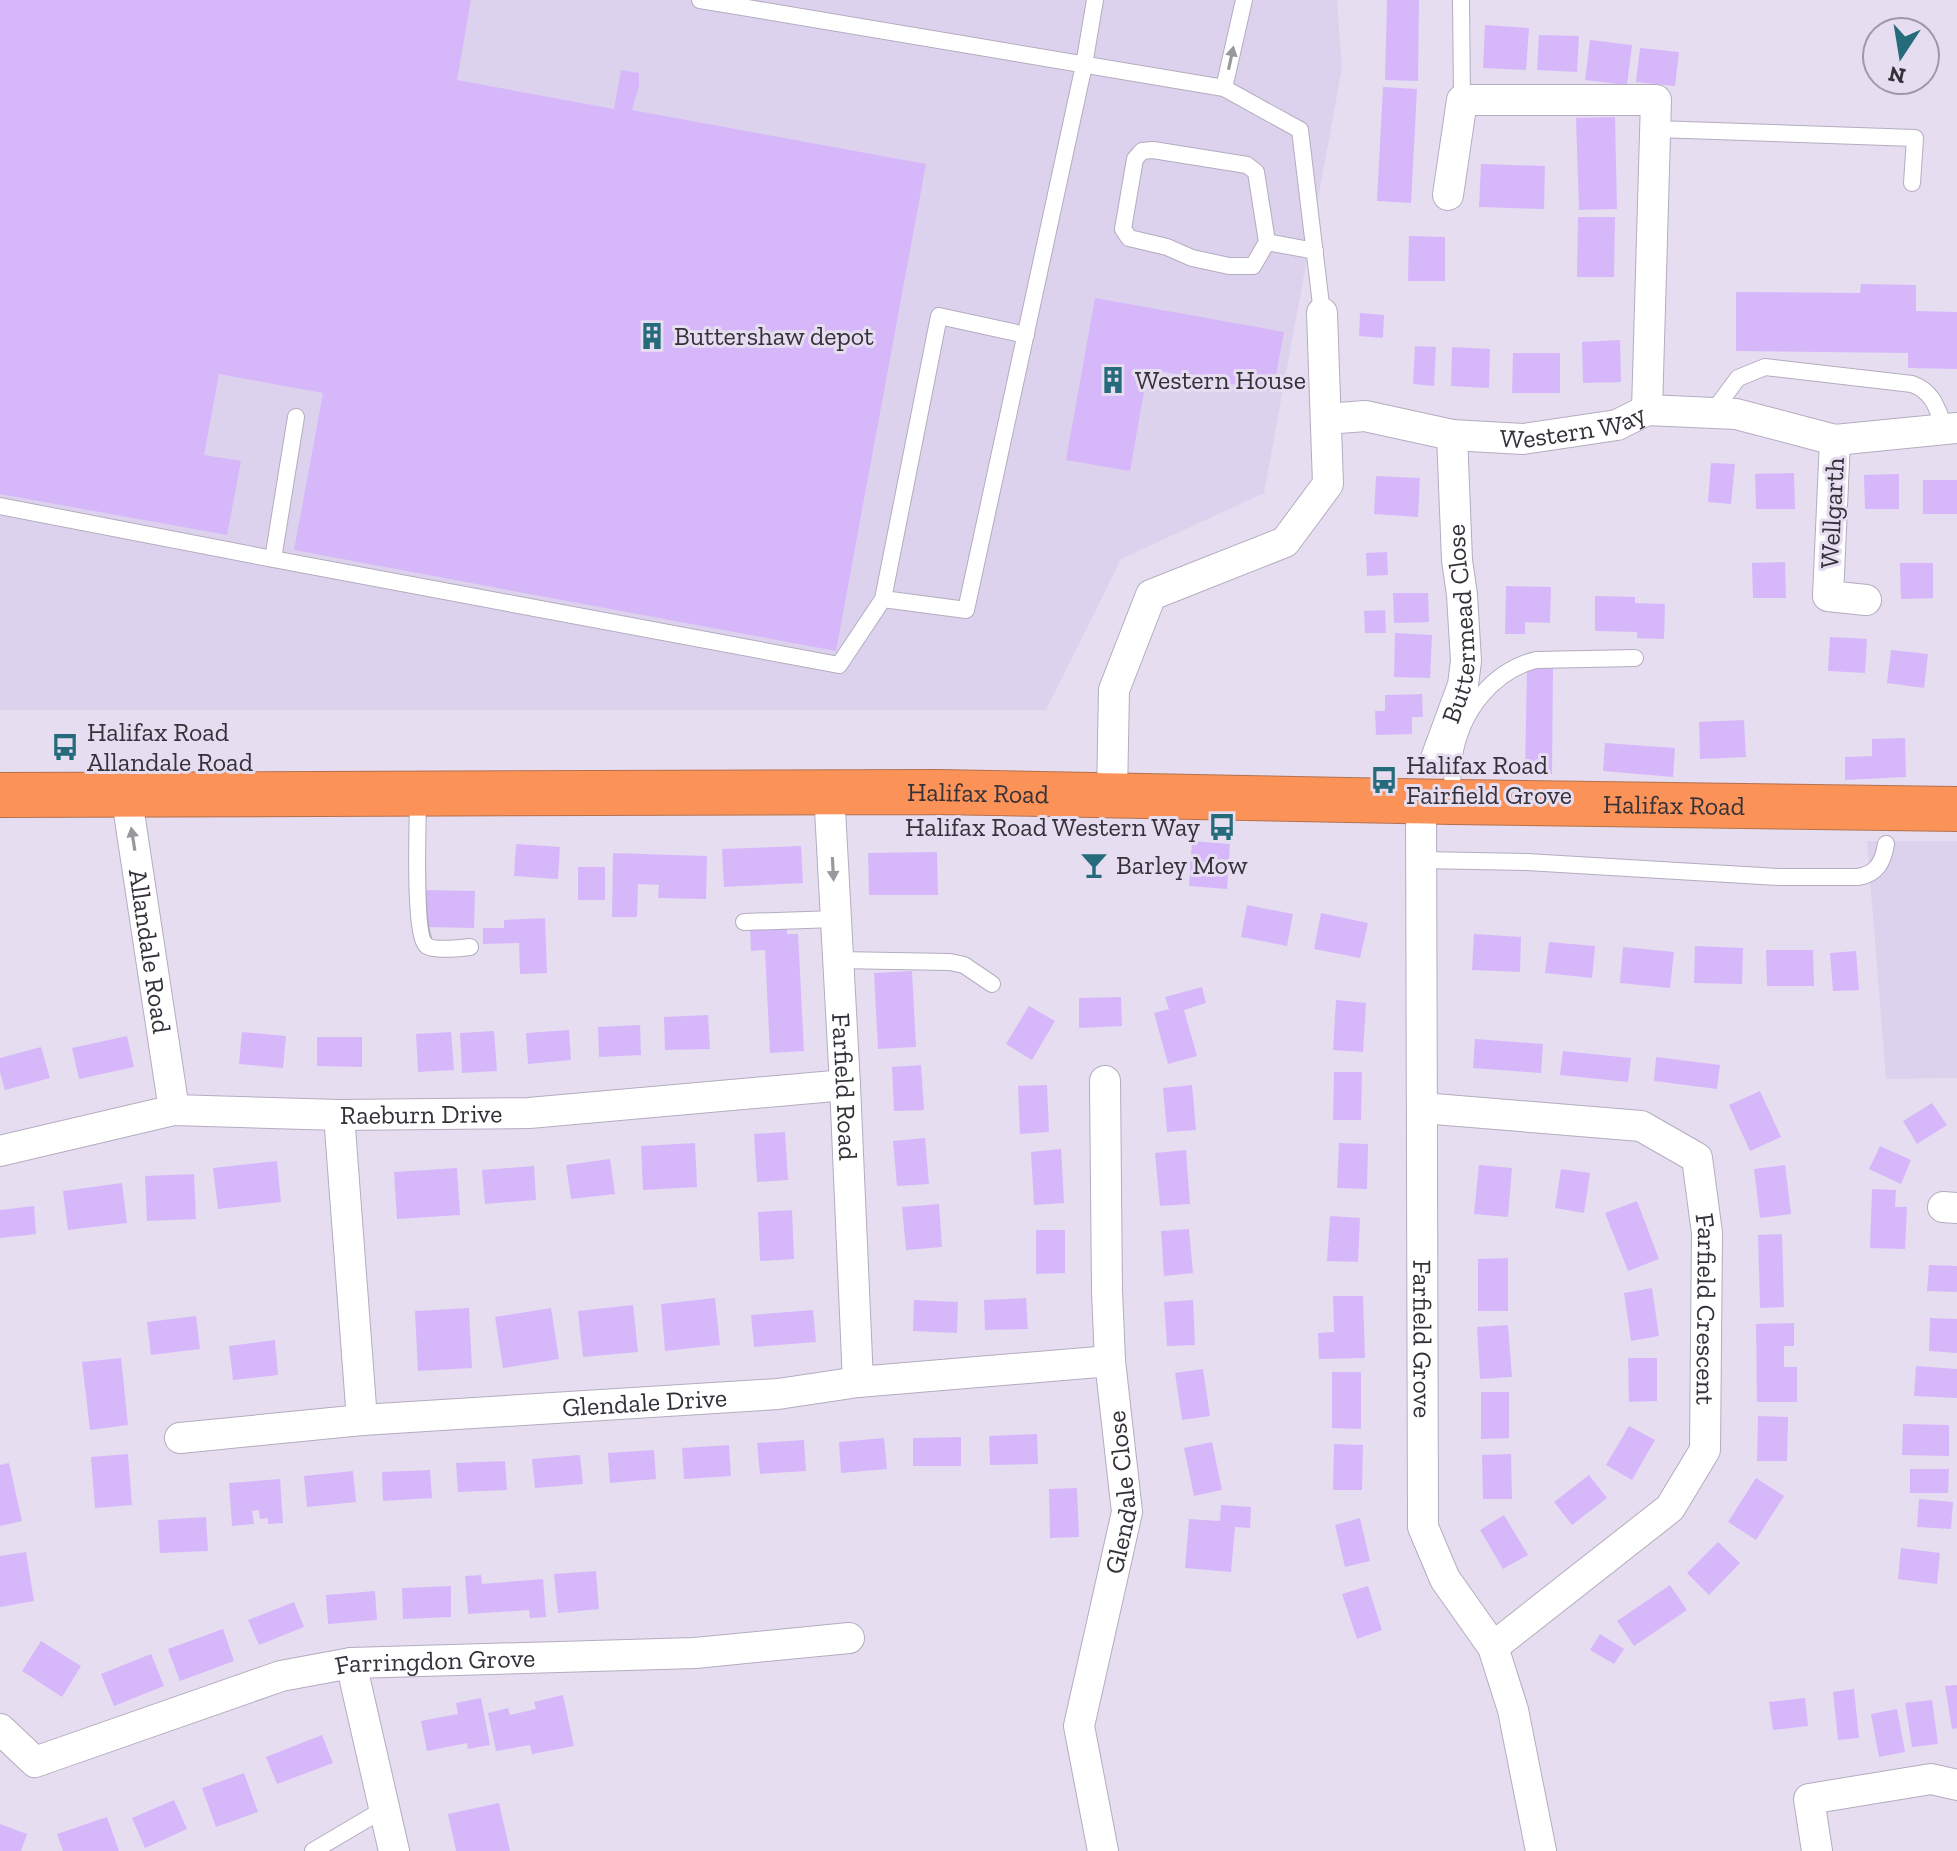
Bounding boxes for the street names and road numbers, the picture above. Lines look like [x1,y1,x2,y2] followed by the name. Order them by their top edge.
[1499,397,1651,455] street label: Western Way
[1813,456,1851,569] street label: Wellgarth
[1434,524,1482,728] street label: Buttermead Close
[907,776,1049,810] street label: Halifax Road
[1603,788,1745,822] street label: Halifax Road
[122,867,178,1036] street label: Allandale Road
[825,1012,864,1161] street label: Farfield Road
[340,1097,502,1131] street label: Raeburn Drive
[1689,1211,1723,1406] street label: Farfield Crescent
[1406,1260,1439,1418] street label: Farfield Grove
[561,1381,728,1423] street label: Glendale Drive
[1098,1409,1143,1577] street label: Glendale Close
[332,1642,536,1682] street label: Farringdon Grove

